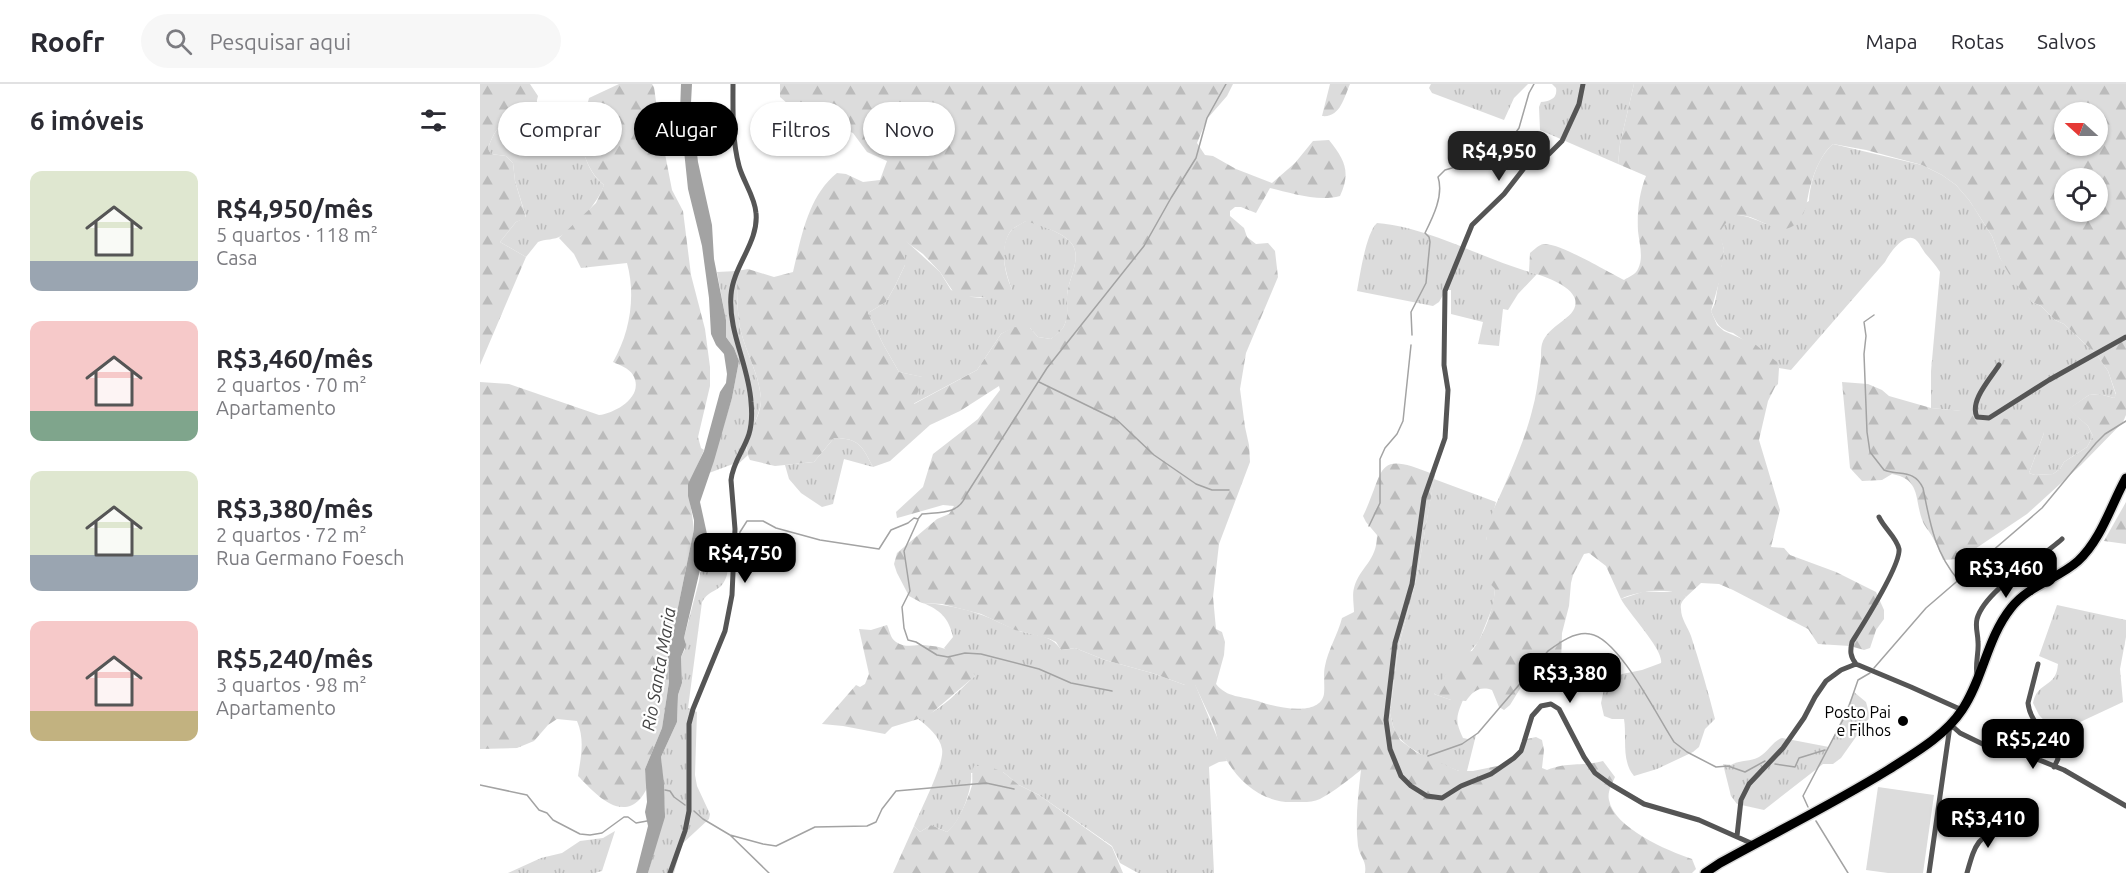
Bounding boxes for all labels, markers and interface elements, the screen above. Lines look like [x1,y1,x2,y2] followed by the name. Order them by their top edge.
[141,14,561,68] search box
[162,25,195,58] icon: search
[30,26,105,57] text: Roofr
[210,29,351,54] text: Pesquisar aqui
[1866,29,1918,53] text: Mapa
[1951,29,2004,53] text: Rotas
[2037,29,2096,53] text: Salvos
[498,102,622,156] chip: Comprar
[634,102,738,156] chip: Alugar
[750,102,851,156] chip: Filtros
[863,102,955,156] chip: Novo
[2054,102,2108,156] north arrow
[2054,102,2108,222] map controls
[417,104,450,137] icon: filters
[30,106,144,135] text: 6 imóveis
[1444,131,1554,182] pin: R$4,950
[1462,139,1536,162] text: R$4,950
[2054,168,2108,222] button: locate
[216,194,373,223] text: R$4,950/mês
[78,195,150,267] icon: home
[216,223,378,246] text: 5 quartos · 118 m²
[216,246,258,269] text: Casa
[216,344,373,373] text: R$3,460/mês
[78,345,150,417] icon: home
[216,373,367,396] text: 2 quartos · 70 m²
[216,396,336,419] text: Apartamento
[216,494,373,523] text: R$3,380/mês
[78,495,150,567] icon: home
[216,523,367,546] text: 2 quartos · 72 m²
[690,533,800,584] pin: R$4,750
[708,541,782,564] text: R$4,750
[216,546,405,569] text: Rua Germano Foesch
[1951,548,2061,599] pin: R$3,460
[1969,556,2043,579] text: R$3,460
[637,605,679,732] water label: Rio Santa Maria
[216,644,373,673] text: R$5,240/mês
[78,645,150,717] icon: home
[1515,653,1625,704] pin: R$3,380
[1533,661,1607,684] text: R$3,380
[216,673,367,696] text: 3 quartos · 98 m²
[216,696,336,719] text: Apartamento
[1824,703,1891,739] place label: Posto Pai e Filhos
[1896,714,1910,728] marker: Posto Pai e Filhos
[1978,719,2088,770] pin: R$5,240
[1996,727,2070,750] text: R$5,240
[1933,798,2043,849] pin: R$3,410
[1951,806,2025,829] text: R$3,410

